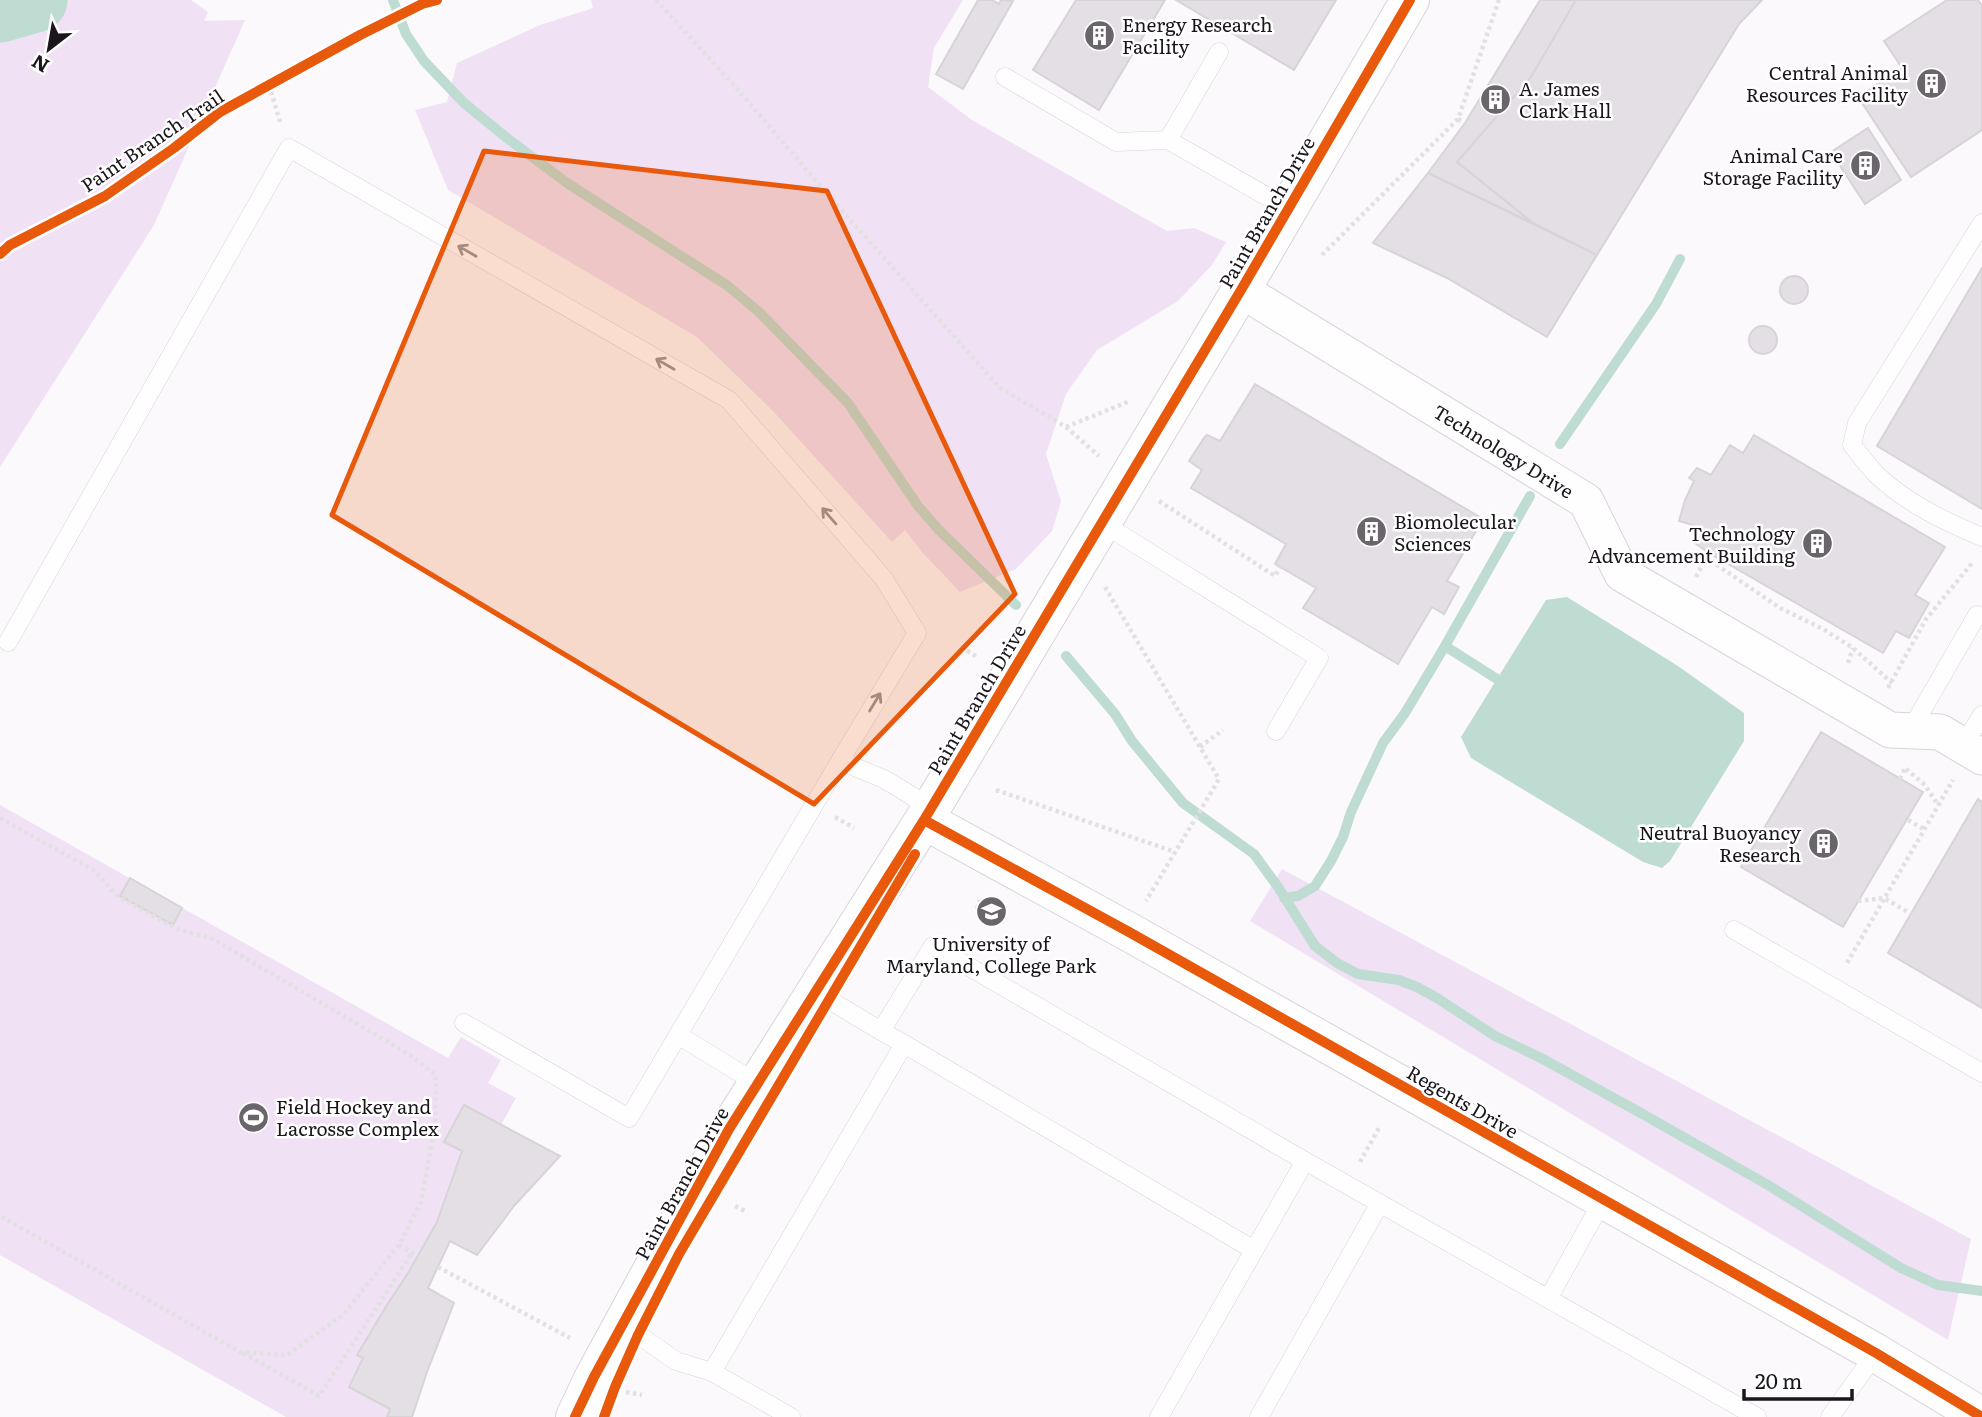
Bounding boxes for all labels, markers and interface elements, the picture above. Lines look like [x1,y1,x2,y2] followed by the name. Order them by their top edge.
[1122,10,1273,60] place label: Energy Research Facility
[14,14,84,84] north arrow
[1082,18,1116,52] building icon: Energy Research Facility
[26,48,54,81] text: N
[1746,58,1908,108] place label: Central Animal Resources Facility
[1914,66,1948,100] building icon: Central Animal Resources Facility
[1519,74,1611,124] place label: A. James Clark Hall
[75,82,229,198] street label: Paint Branch Trail
[1479,82,1513,116] building icon: A. James Clark Hall
[1211,131,1321,293] street label: Paint Branch Drive
[1703,141,1843,191] place label: Animal Care Storage Facility
[1849,149,1883,183] building icon: Animal Care Storage Facility
[458,243,478,257] one-way arrow
[655,356,675,370] one-way arrow
[1428,397,1580,505] street label: Technology Drive
[1394,507,1516,557] place label: Biomolecular Sciences
[821,508,837,526] one-way arrow
[1354,515,1388,549] building icon: Biomolecular Sciences
[1588,519,1795,569] place label: Technology Advancement Building
[1801,527,1835,561] building icon: Technology Advancement Building
[920,618,1032,780] street label: Paint Branch Drive
[869,693,883,713] one-way arrow
[1639,818,1801,868] place label: Neutral Buoyancy Research
[1807,826,1841,860] building icon: Neutral Buoyancy Research
[974,895,1008,929] school or university icon: University of Maryland, College Park
[886,929,1097,979] place label: University of Maryland, College Park
[1402,1058,1524,1144] street label: Regents Drive
[276,1092,439,1142] place label: Field Hockey and Lacrosse Complex
[236,1100,270,1134] sports icon: Field Hockey and Lacrosse Complex
[627,1101,735,1265] street label: Paint Branch Drive
[1744,1358,1853,1402] scale bar
[1755,1364,1802,1395] text: 20 m

